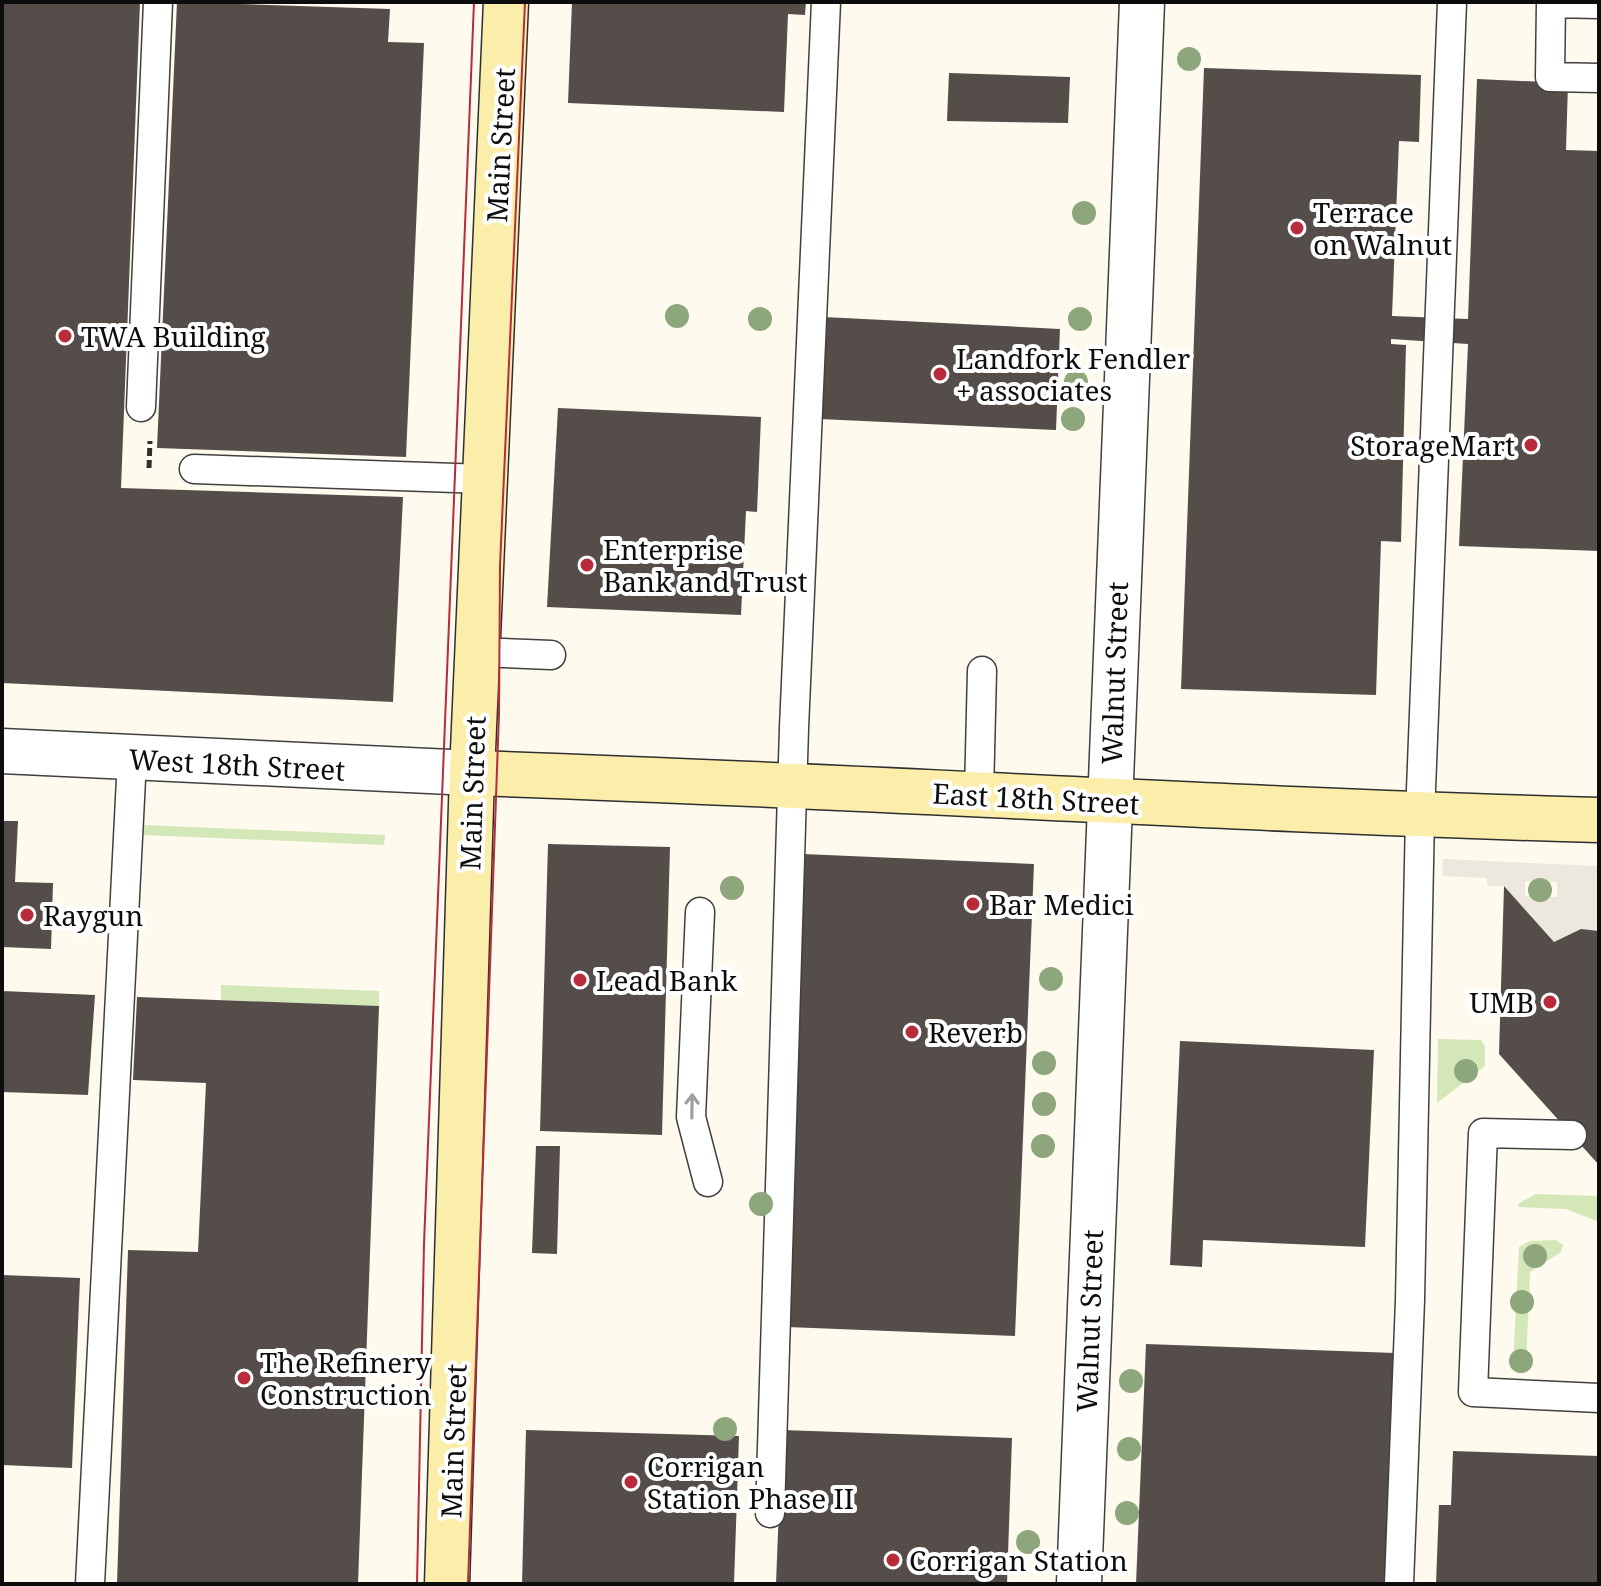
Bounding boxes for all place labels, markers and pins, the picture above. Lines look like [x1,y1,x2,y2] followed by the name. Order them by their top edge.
[1313,193,1452,263] place label: Terrace on Walnut
[1288,219,1306,237] marker: Terrace on Walnut
[81,317,266,355] place label: TWA Building
[56,327,74,345] marker: TWA Building
[956,339,1190,409] place label: Landfork Fendler + associates
[931,365,949,383] marker: Landfork Fendler + associates
[1350,426,1515,464] place label: StorageMart
[1522,436,1540,454] marker: StorageMart
[603,530,808,600] place label: Enterprise Bank and Trust
[578,556,596,574] marker: Enterprise Bank and Trust
[989,885,1134,923] place label: Bar Medici
[964,895,982,913] marker: Bar Medici
[43,896,143,934] place label: Raygun
[18,906,36,924] marker: Raygun
[596,961,738,999] place label: Lead Bank
[571,971,589,989] marker: Lead Bank
[1469,983,1534,1021] place label: UMB
[1541,993,1559,1011] marker: UMB
[928,1013,1023,1051] place label: Reverb
[903,1023,921,1041] marker: Reverb
[260,1343,432,1413] place label: The Refinery Construction
[235,1369,253,1387] marker: The Refinery Construction
[647,1447,854,1517] place label: Corrigan Station Phase II
[622,1473,640,1491] marker: Corrigan Station Phase II
[909,1541,1128,1579] place label: Corrigan Station
[884,1551,902,1569] marker: Corrigan Station

